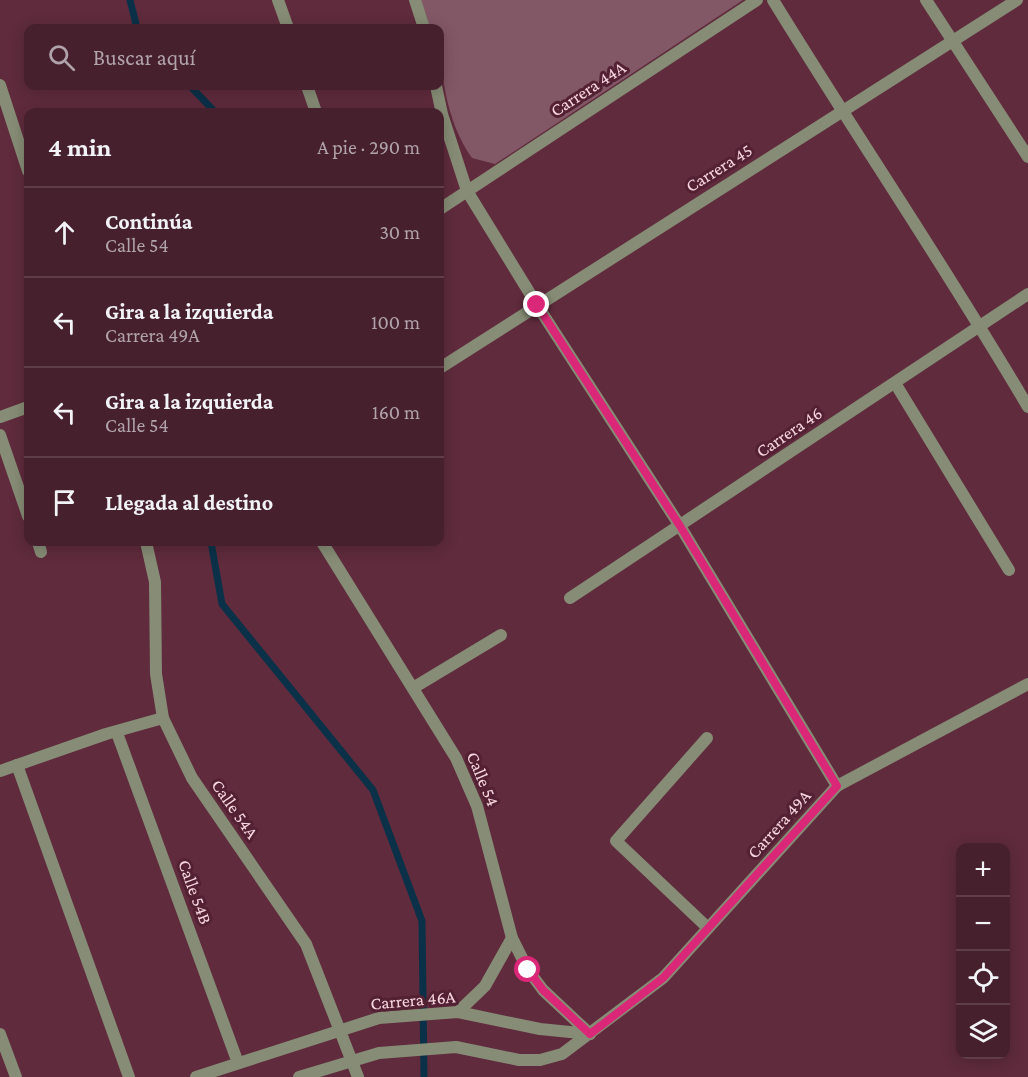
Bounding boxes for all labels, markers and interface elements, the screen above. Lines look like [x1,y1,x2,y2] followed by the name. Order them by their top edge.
[24,24,444,90] search box
[45,41,78,74] icon: search
[93,45,195,70] text: Buscar aquí
[547,57,630,121] street label: Carrera 44A
[48,133,112,162] text: 4 min
[317,136,420,158] text: A pie · 290 m
[682,140,756,196] street label: Carrera 45
[105,209,192,234] text: Continúa
[48,216,81,249] icon: ahead
[379,221,420,243] text: 30 m
[105,234,169,256] text: Calle 54
[523,291,549,317] route end
[105,299,274,324] text: Gira a la izquierda
[48,306,81,339] icon: left
[371,311,420,333] text: 100 m
[105,324,200,346] text: Carrera 49A
[105,389,274,414] text: Gira a la izquierda
[48,396,81,429] icon: left
[372,401,420,423] text: 160 m
[752,403,826,461] street label: Carrera 46
[105,414,169,436] text: Calle 54
[48,486,81,519] icon: arrive
[105,490,273,515] text: Llegada al destino
[463,749,503,809] street label: Calle 54
[207,776,263,843] street label: Calle 54A
[743,785,815,862] street label: Carrera 49A
[956,843,1010,1059] map controls
[956,843,1010,897] button: +
[174,857,216,927] street label: Calle 54B
[956,897,1010,951] button: −
[956,951,1010,1005] button: locate
[514,956,540,982] route start
[370,986,457,1014] street label: Carrera 46A
[956,1005,1010,1059] button: layers

